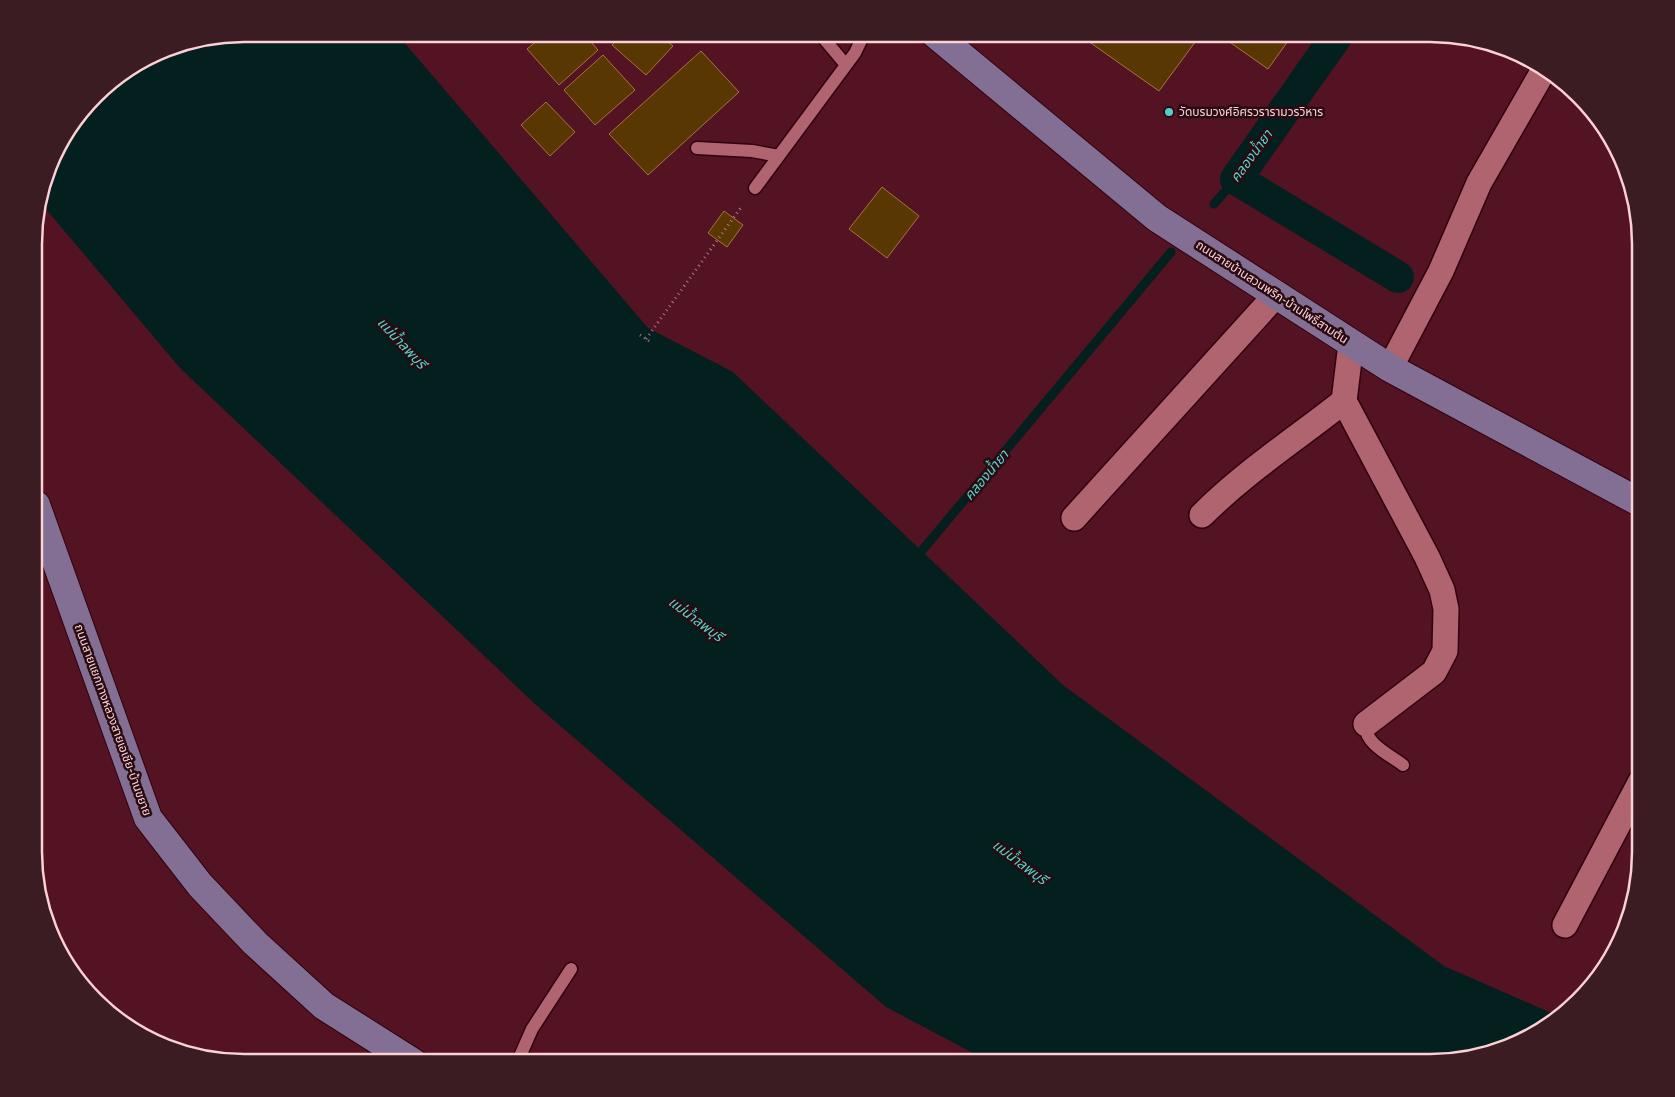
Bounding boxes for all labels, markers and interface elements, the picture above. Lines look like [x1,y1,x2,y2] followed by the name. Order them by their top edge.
[1179,104,1323,119] place label: วัดบรมวงศ์อิศรวรารามวรวิหาร
[1163,106,1175,118] marker: วัดบรมวงศ์อิศรวรารามวรวิหาร
[1225,125,1277,186] water label: คลองน้ำยา
[1193,237,1351,346] street label: ถนนสายบ้านสวนพริก-บ้านโพธิ์สามต้น
[374,313,433,374] water label: แม่น้ำลพบุรี
[959,444,1013,504] water label: คลองน้ำยา
[665,592,730,647] water label: แม่น้ำลพบุรี
[72,622,155,818] street label: ถนนสายแยกทางหลวงสายเอเชีย-บ้านขยาย
[989,835,1054,890] water label: แม่น้ำลพบุรี

